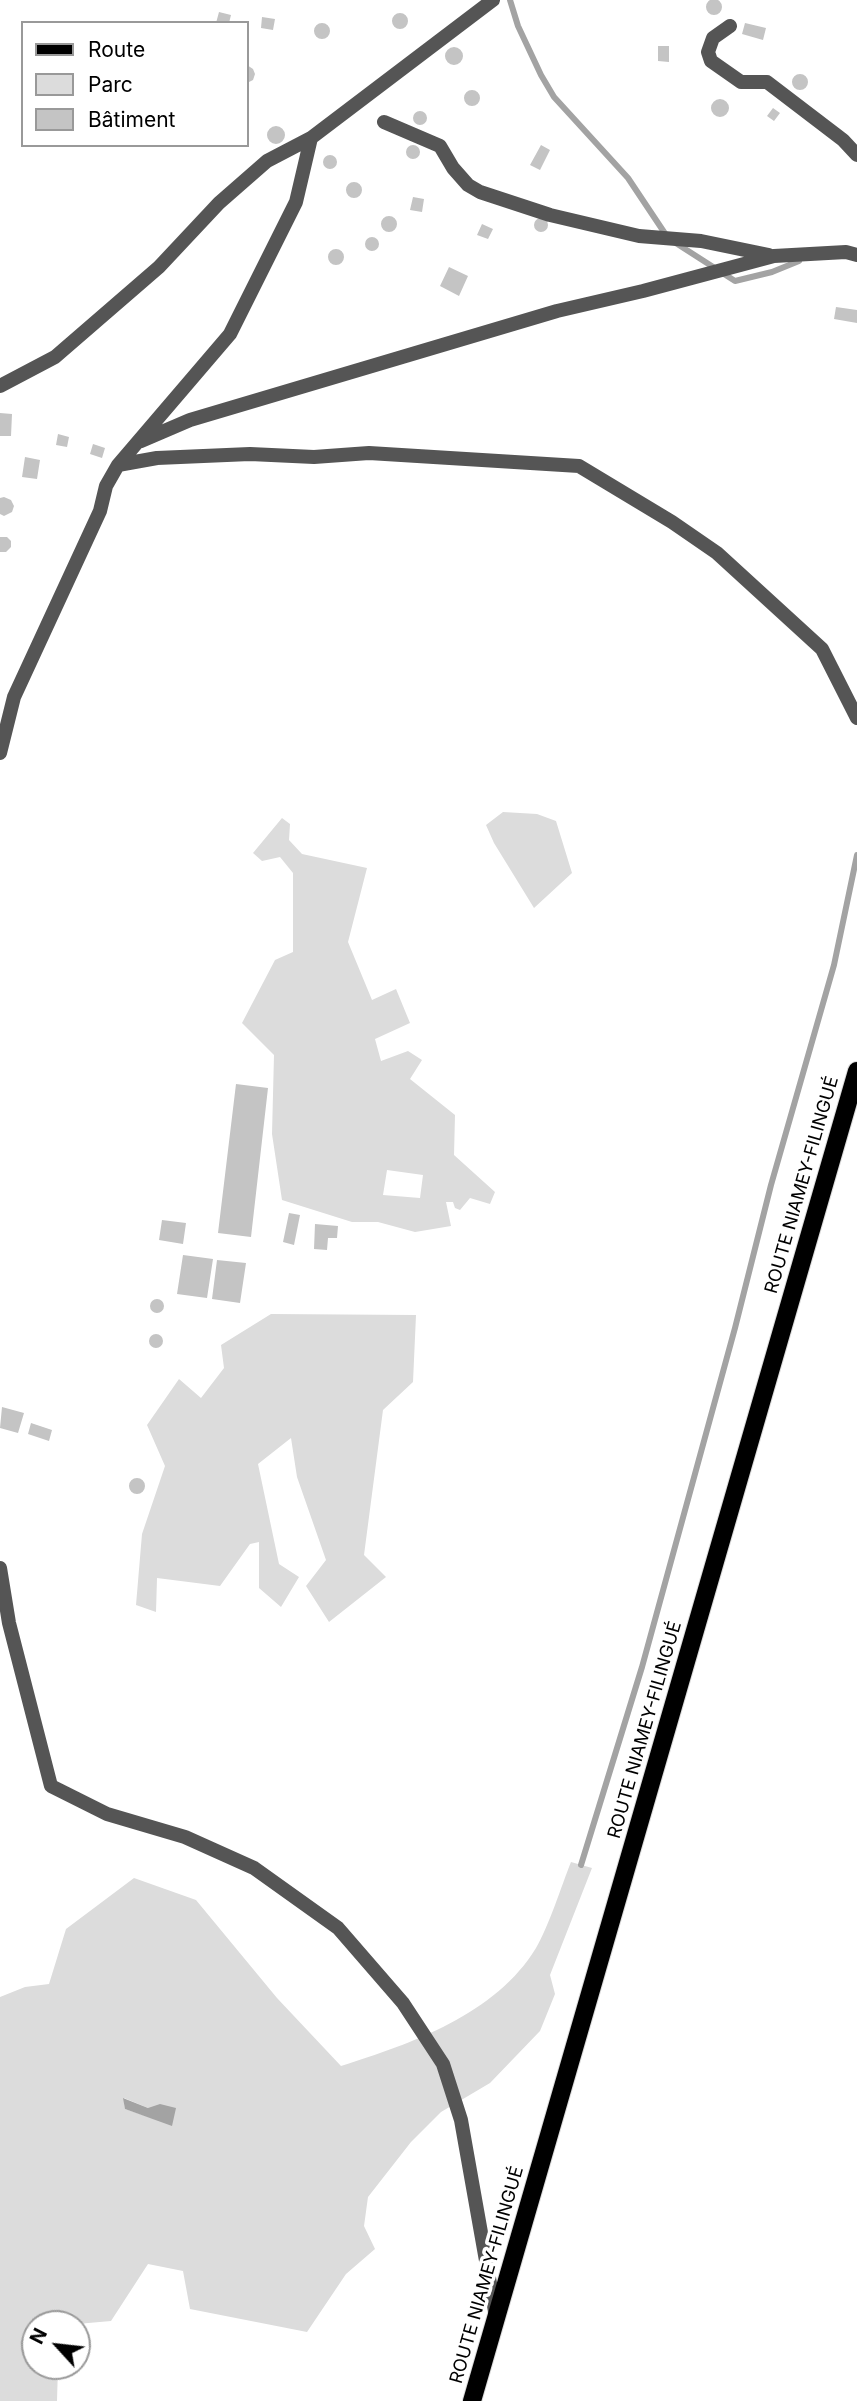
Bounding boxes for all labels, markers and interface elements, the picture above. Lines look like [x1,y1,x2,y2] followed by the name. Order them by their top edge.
[21,21,248,147] legend
[88,37,145,62] text: Route
[88,72,133,97] text: Parc
[88,107,175,132] text: Bâtiment
[761,1074,843,1296] street label: ROUTE NIAMEY-FILINGUÉ
[604,1619,686,1841] street label: ROUTE NIAMEY-FILINGUÉ
[446,2164,528,2386] street label: ROUTE NIAMEY-FILINGUÉ
[21,2310,91,2380] north arrow
[25,2324,52,2348] text: N

